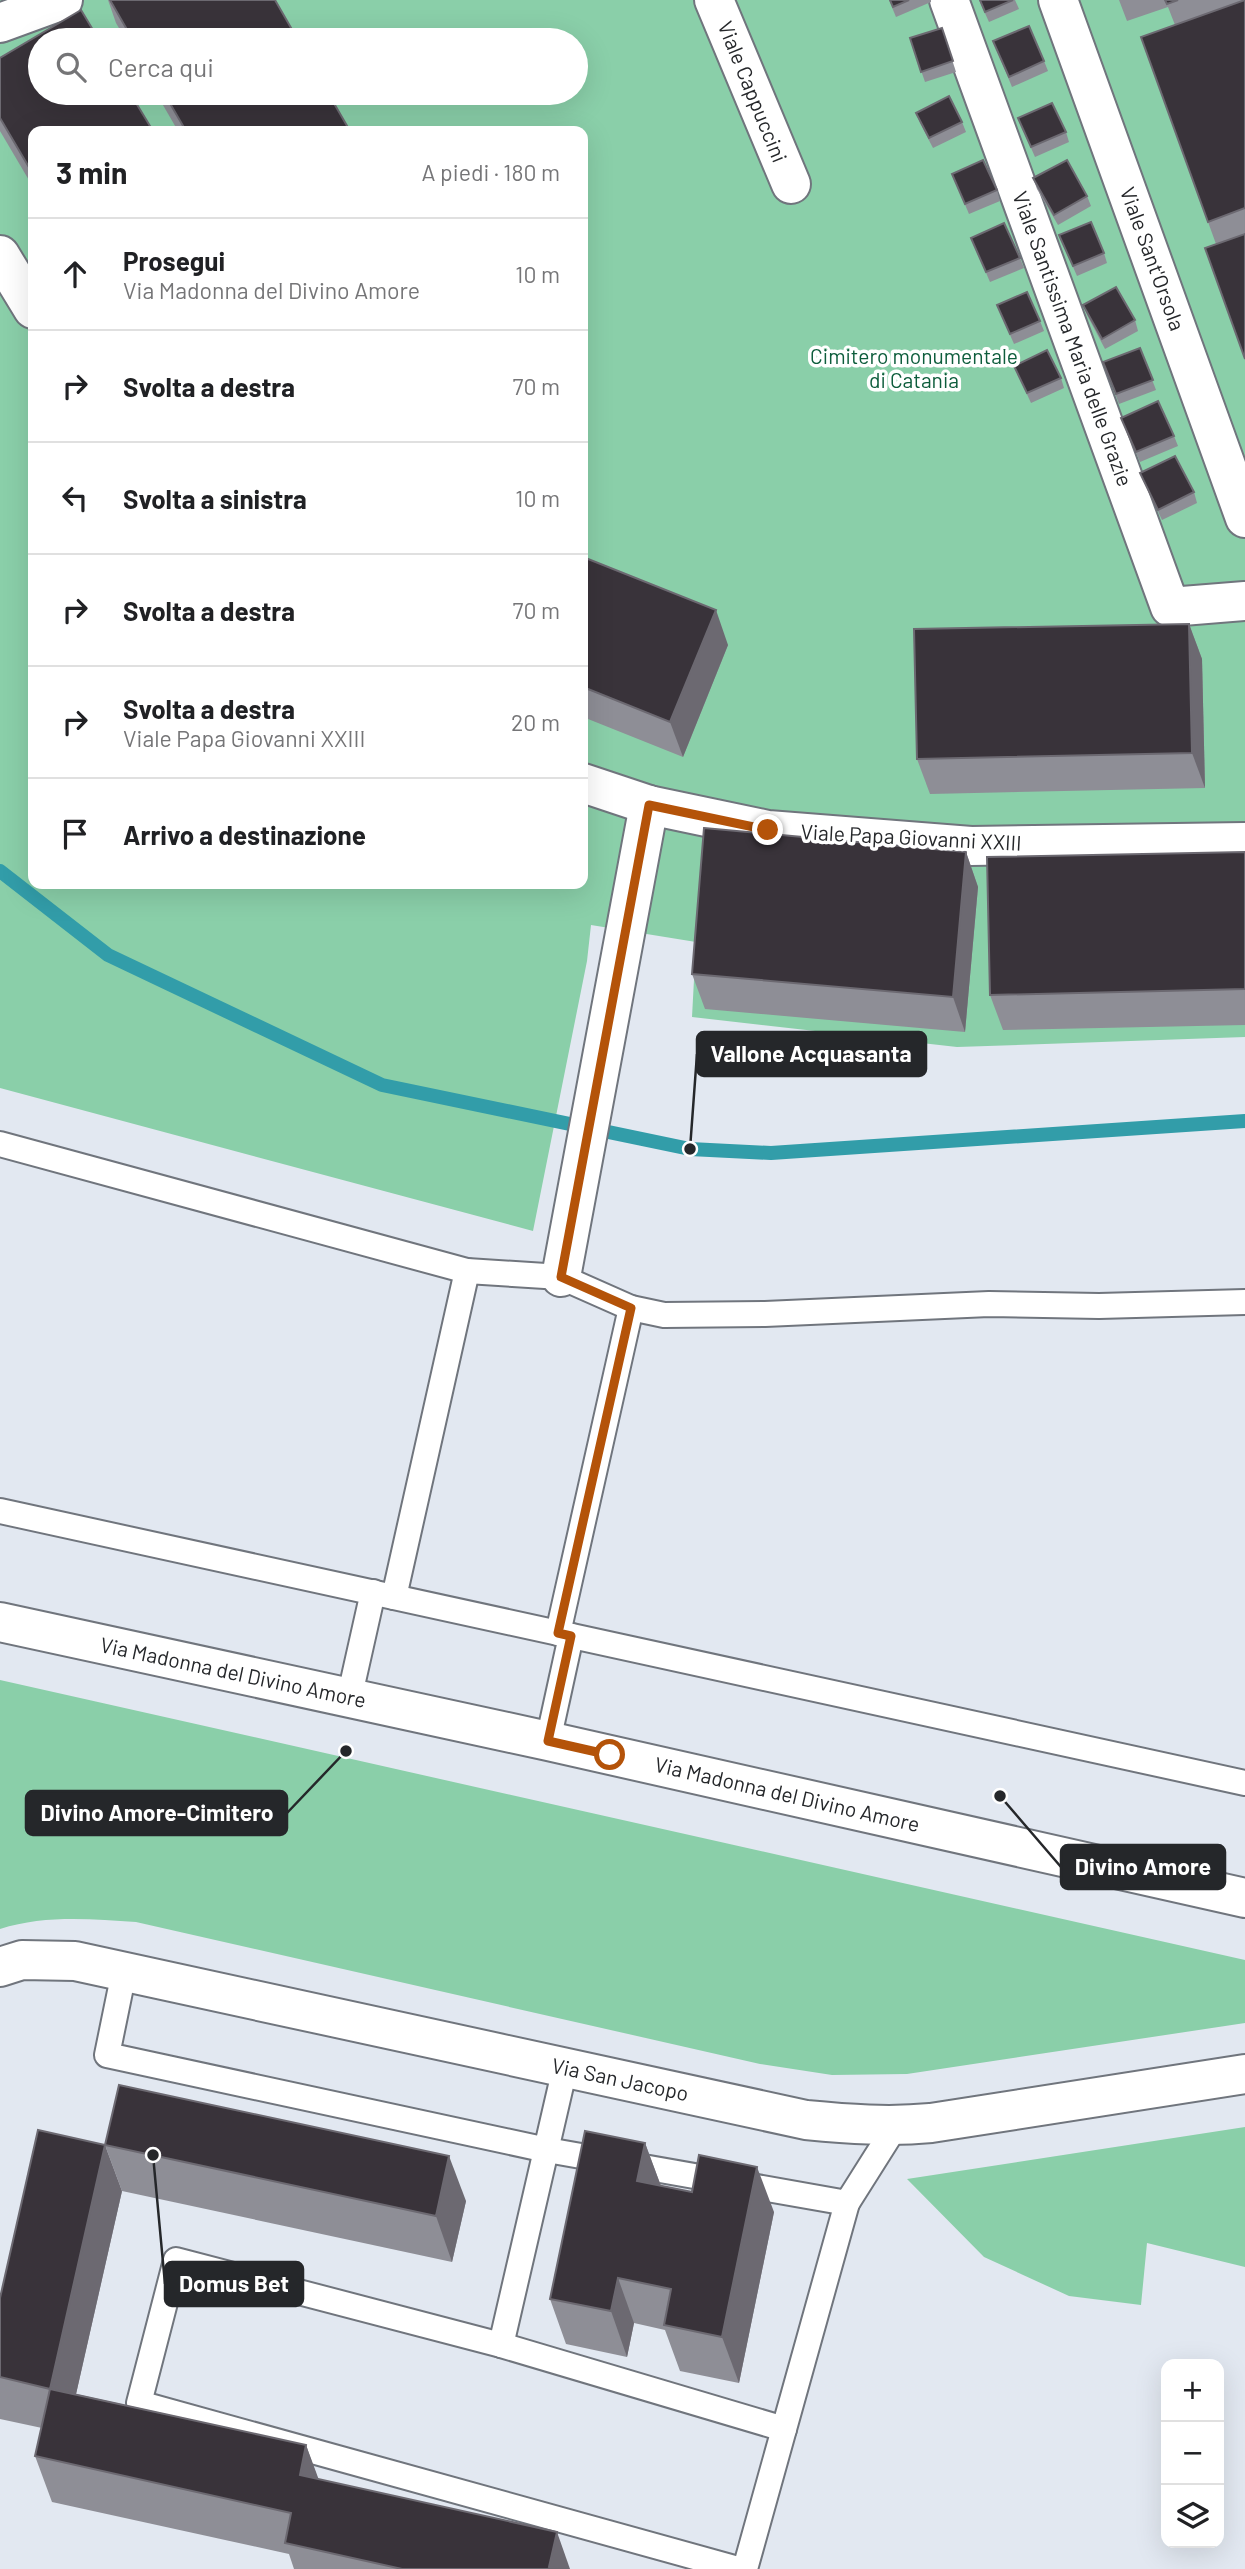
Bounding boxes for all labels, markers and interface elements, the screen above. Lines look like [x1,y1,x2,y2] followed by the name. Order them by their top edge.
[714,17,793,166] street label: Viale Cappuccini
[28,28,588,105] search box
[52,48,90,86] icon: search
[108,51,214,82] text: Cerca qui
[56,154,127,190] text: 3 min
[422,158,560,186] text: A piedi · 180 m
[1116,183,1191,334] street label: Viale Sant'Orsola
[1008,188,1139,489] street label: Viale Santissima Maria delle Grazie
[123,245,225,276] text: Prosegui
[56,255,94,293] icon: ahead
[515,260,560,288] text: 10 m
[123,276,420,304] text: Via Madonna del Divino Amore
[810,343,1018,392] park label: Cimitero monumentale di Catania
[56,367,94,405] icon: right
[123,371,295,402] text: Svolta a destra
[513,372,560,400] text: 70 m
[56,479,94,517] icon: left
[123,483,307,514] text: Svolta a sinistra
[515,484,560,512] text: 10 m
[56,591,94,629] icon: right
[123,595,295,626] text: Svolta a destra
[513,596,560,624] text: 70 m
[123,693,295,724] text: Svolta a destra
[56,703,94,741] icon: right
[511,708,560,736] text: 20 m
[123,724,365,752] text: Viale Papa Giovanni XXIII
[752,814,783,845] route end
[56,815,94,853] icon: arrive
[800,818,1022,855] street label: Viale Papa Giovanni XXIII
[123,819,366,850] text: Arrivo a destinazione
[697,1032,926,1076] callout: Vallone Acquasanta
[710,1039,912,1067] text: Vallone Acquasanta
[98,1631,369,1712] street label: Via Madonna del Divino Amore
[594,1739,625,1770] route start
[652,1751,922,1836] street label: Via Madonna del Divino Amore
[26,1791,287,1835] callout: Divino Amore-Cimitero
[40,1798,274,1826] text: Divino Amore-Cimitero
[1061,1845,1225,1889] callout: Divino Amore
[1075,1852,1211,1880] text: Divino Amore
[550,2052,691,2105] street label: Via San Jacopo
[165,2262,303,2306] callout: Domus Bet
[179,2269,289,2297] text: Domus Bet
[1161,2359,1224,2548] map controls
[1161,2359,1224,2422] button: +
[1161,2422,1224,2485] button: −
[1161,2485,1224,2548] button: layers

